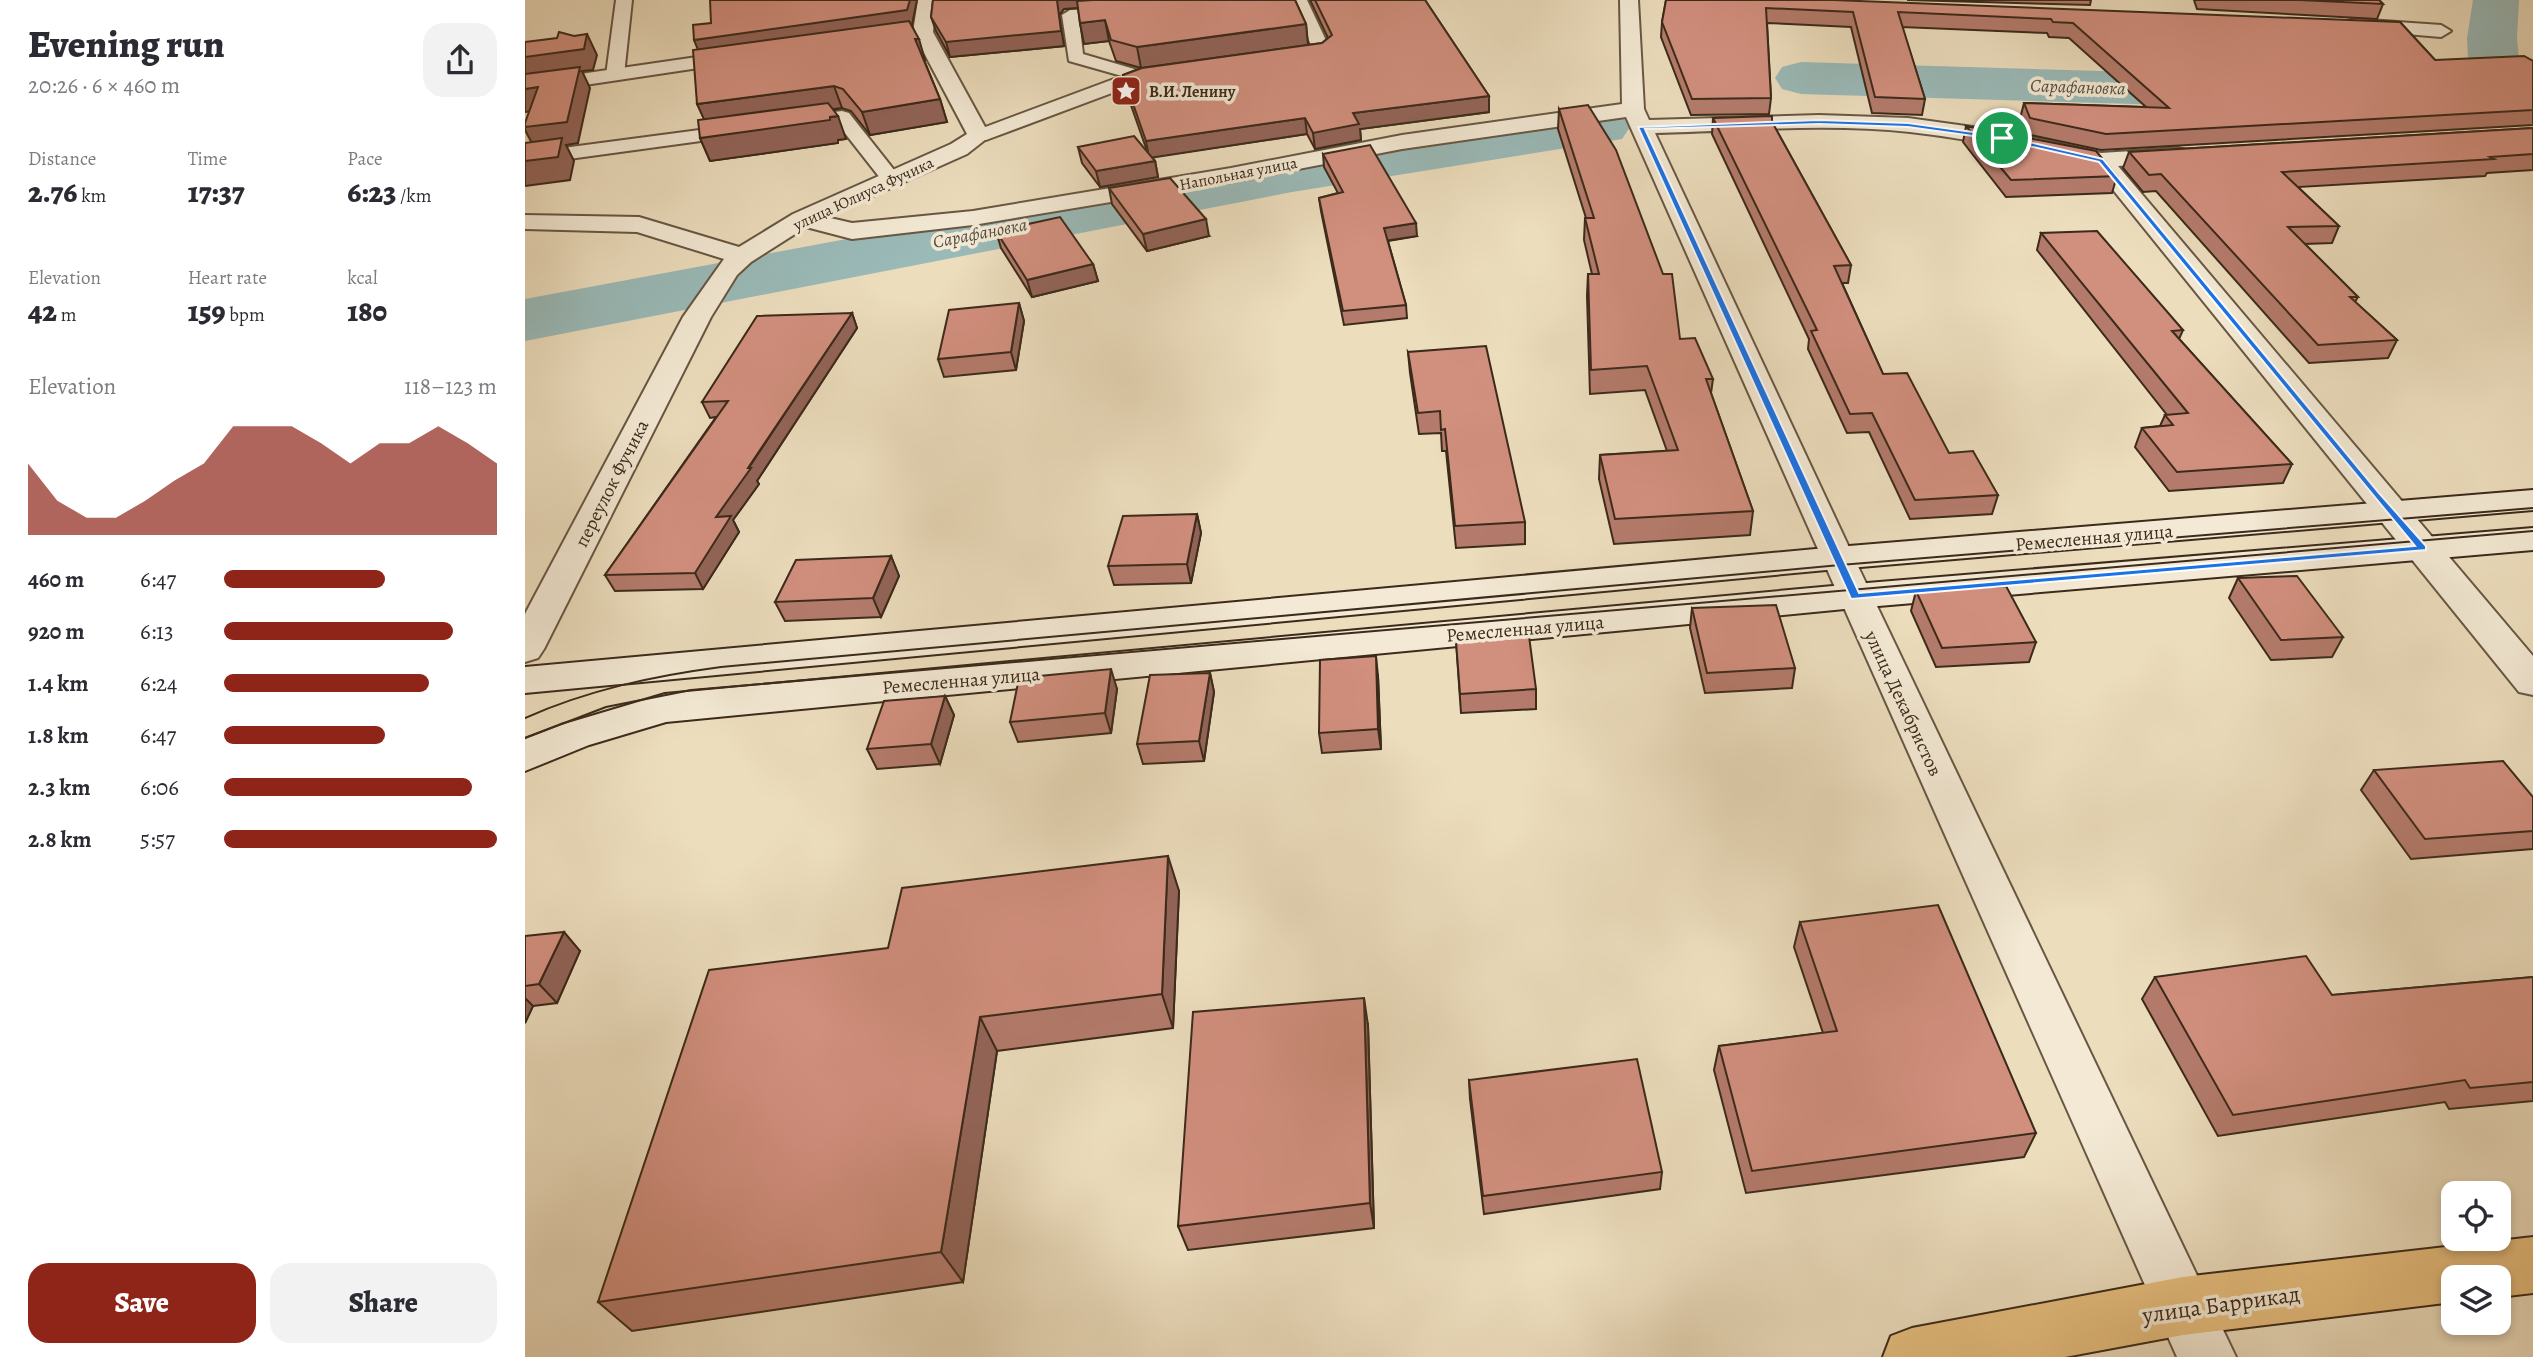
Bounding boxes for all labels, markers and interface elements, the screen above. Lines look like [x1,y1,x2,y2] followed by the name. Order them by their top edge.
[28,18,225,70] text: Evening run
[423,23,497,97] button: share
[28,70,180,101] text: 20:26 · 6 × 460 m
[2030,73,2126,101] water label: Сарафановка
[1109,74,1143,108] place icon: В.И. Ленину
[1149,81,1236,103] place label: В.И. Ленину
[1972,108,2032,168] pin
[1983,119,2021,157] icon: arrive
[28,146,96,172] text: Distance
[188,146,227,172] text: Time
[347,146,383,172] text: Pace
[789,151,938,237] street label: улица Юлиуса Фучика
[1177,152,1300,196] street label: Напольная улица
[28,172,77,212] text: 2.76
[188,172,245,212] text: 17:37
[347,172,396,212] text: 6:23
[77,183,106,209] text: km
[396,183,432,209] text: /km
[931,212,1029,254] water label: Сарафановка
[28,265,101,291] text: Elevation
[188,265,267,291] text: Heart rate
[347,265,378,291] text: kcal
[28,291,57,331] text: 42
[188,291,225,331] text: 159
[347,291,387,331] text: 180
[57,302,77,328] text: m
[225,302,265,328] text: bpm
[28,371,116,402] text: Elevation
[404,371,497,402] text: 118–123 m
[569,415,655,552] street label: переулок Фучика
[2014,518,2174,558] street label: Ремесленная улица
[28,564,84,595] text: 460 m
[140,564,176,595] text: 6:47
[1445,609,1605,649] street label: Ремесленная улица
[28,616,85,647] text: 920 m
[140,616,174,647] text: 6:13
[1858,626,1948,780] street label: улица Декабристов
[881,661,1041,701] street label: Ремесленная улица
[28,668,89,699] text: 1.4 km
[140,668,177,699] text: 6:24
[28,720,89,751] text: 1.8 km
[140,720,176,751] text: 6:47
[28,772,91,803] text: 2.3 km
[140,772,179,803] text: 6:06
[28,824,92,855] text: 2.8 km
[140,824,175,855] text: 5:57
[2441,1181,2511,1335] map controls
[2441,1181,2511,1251] button: locate
[28,1263,256,1343] button: Save
[270,1263,497,1343] button: Share
[2441,1265,2511,1335] button: layers
[2139,1278,2302,1331] street label: улица Баррикад

